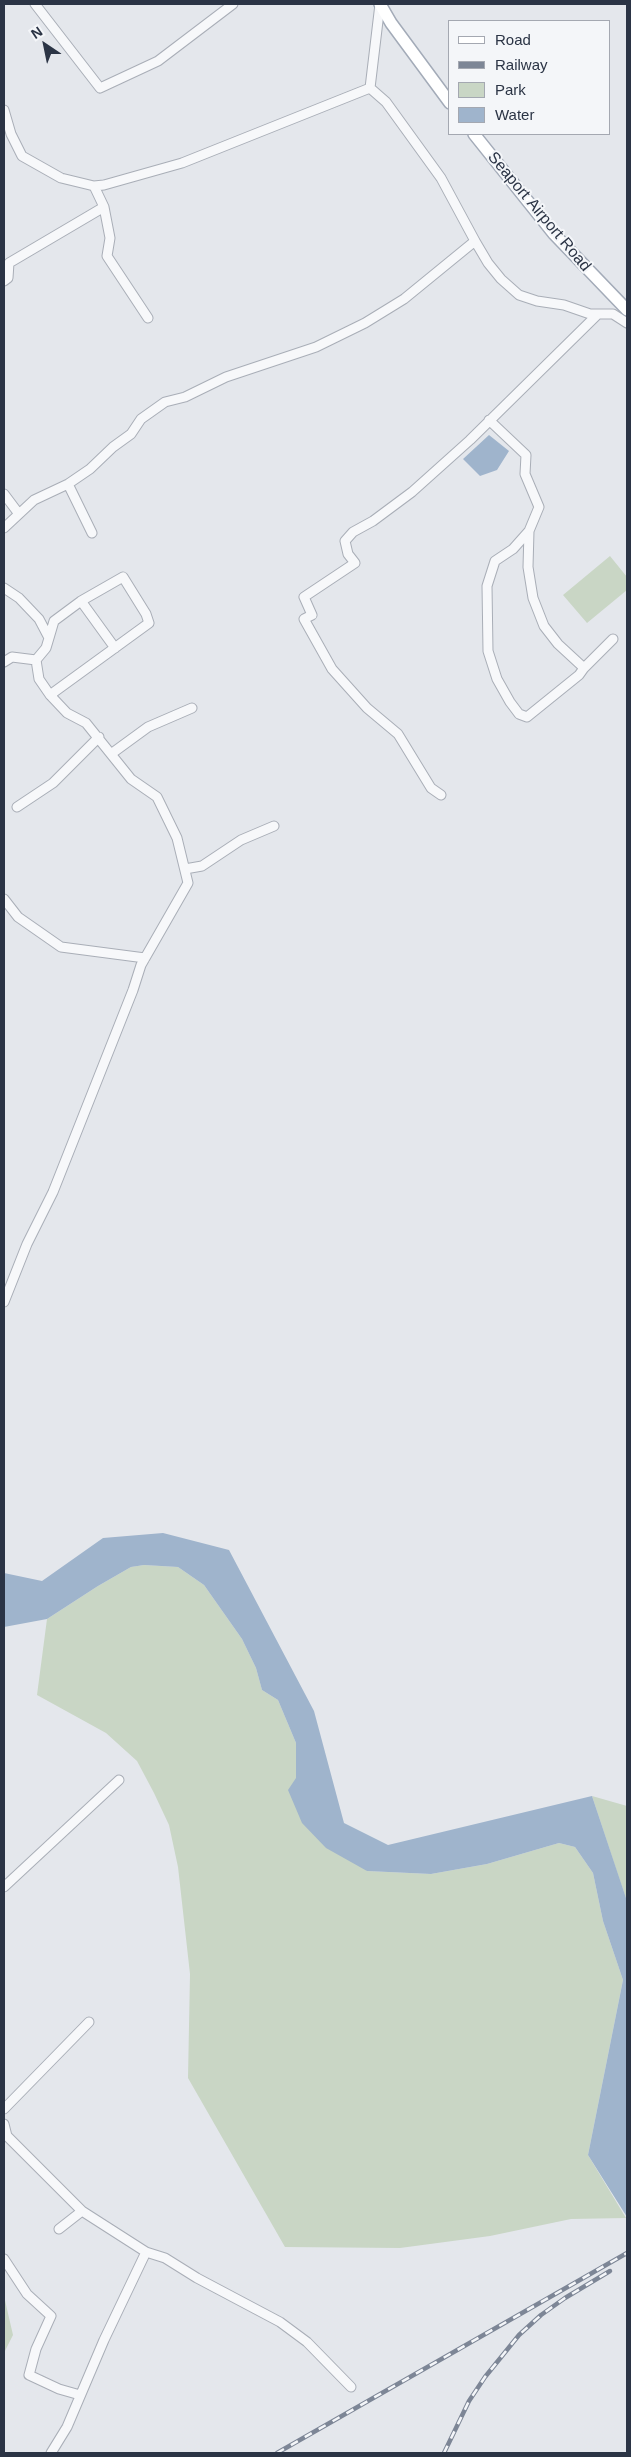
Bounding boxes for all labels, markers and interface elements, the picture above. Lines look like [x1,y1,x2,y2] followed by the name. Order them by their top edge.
[20,20,70,70] north arrow
[448,20,611,135] legend
[28,23,45,42] text: N
[495,31,531,48] text: Road
[495,56,548,73] text: Railway
[495,81,526,98] text: Park
[495,106,534,123] text: Water
[483,148,595,276] street label: Seaport Airport Road

